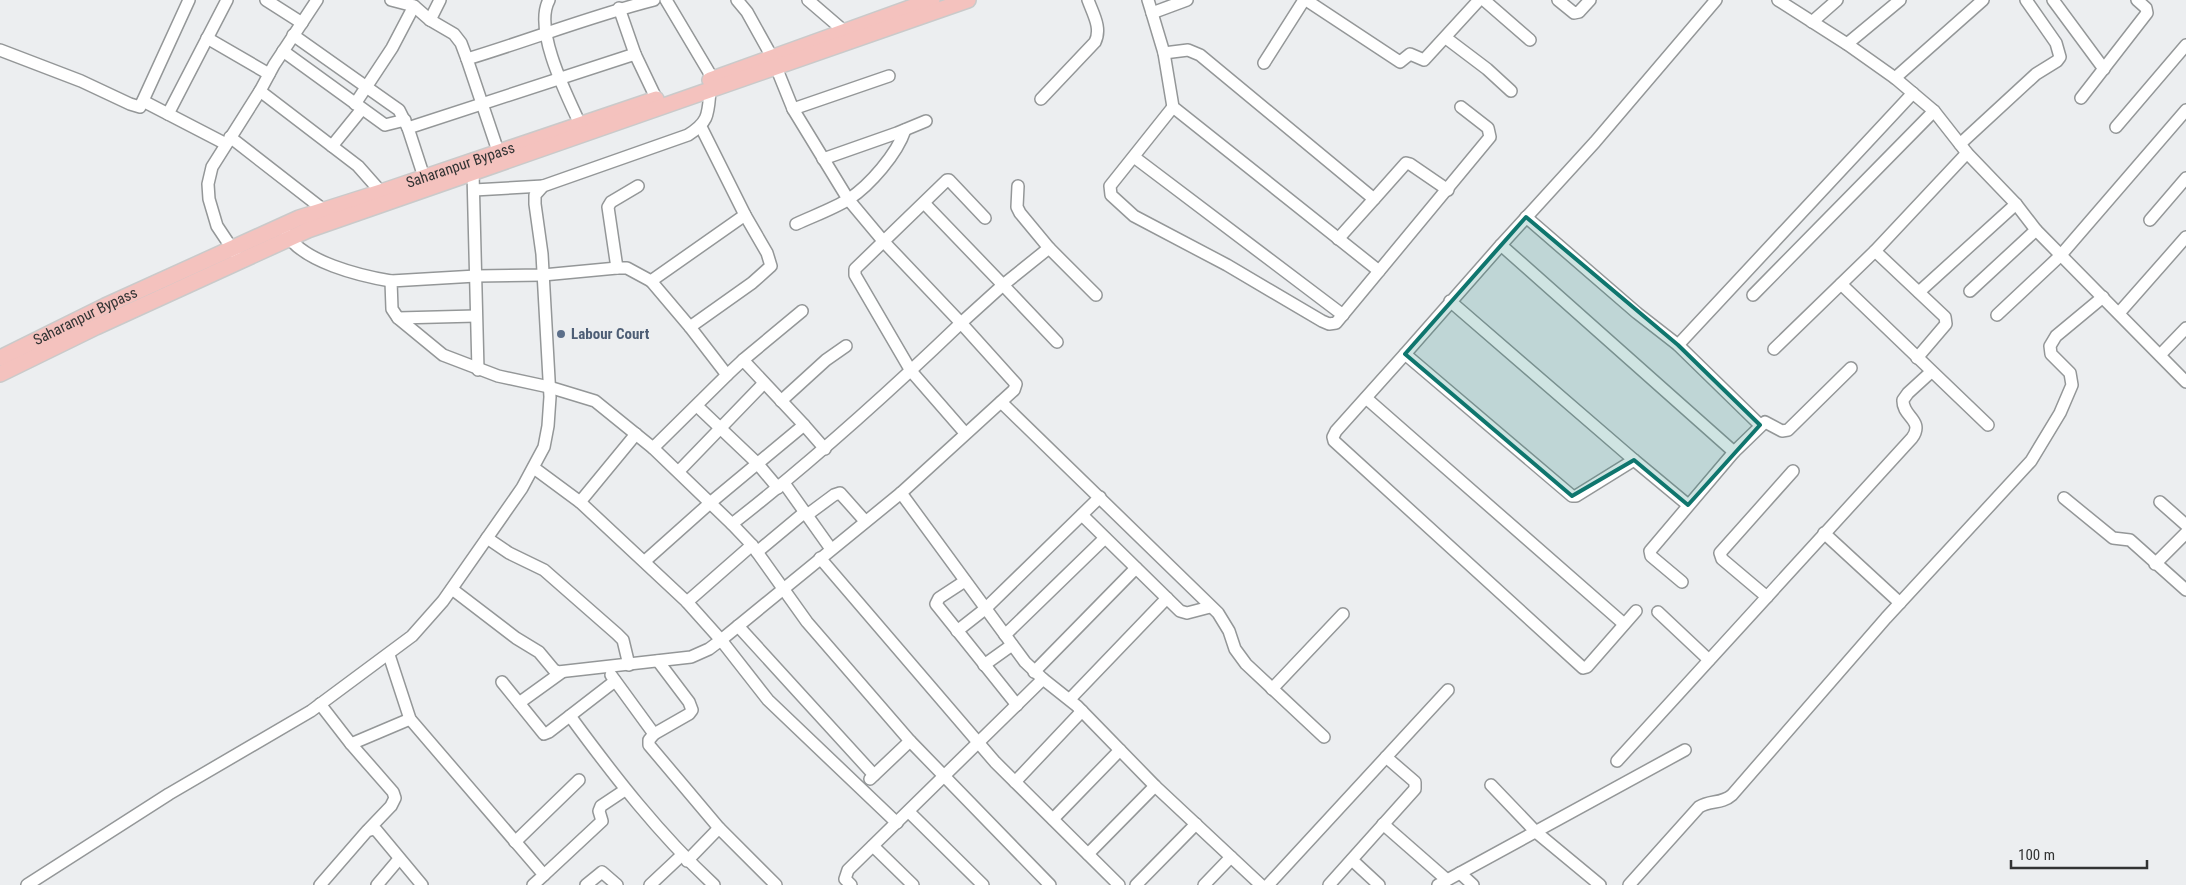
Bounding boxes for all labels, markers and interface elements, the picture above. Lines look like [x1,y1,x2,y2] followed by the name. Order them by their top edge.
[404,138,517,192] street label: Saharanpur Bypass
[30,283,140,349] street label: Saharanpur Bypass
[571,325,650,343] place label: Labour Court
[555,328,567,340] marker: Labour Court
[2011,838,2147,870] scale bar
[2018,846,2055,864] text: 100 m

